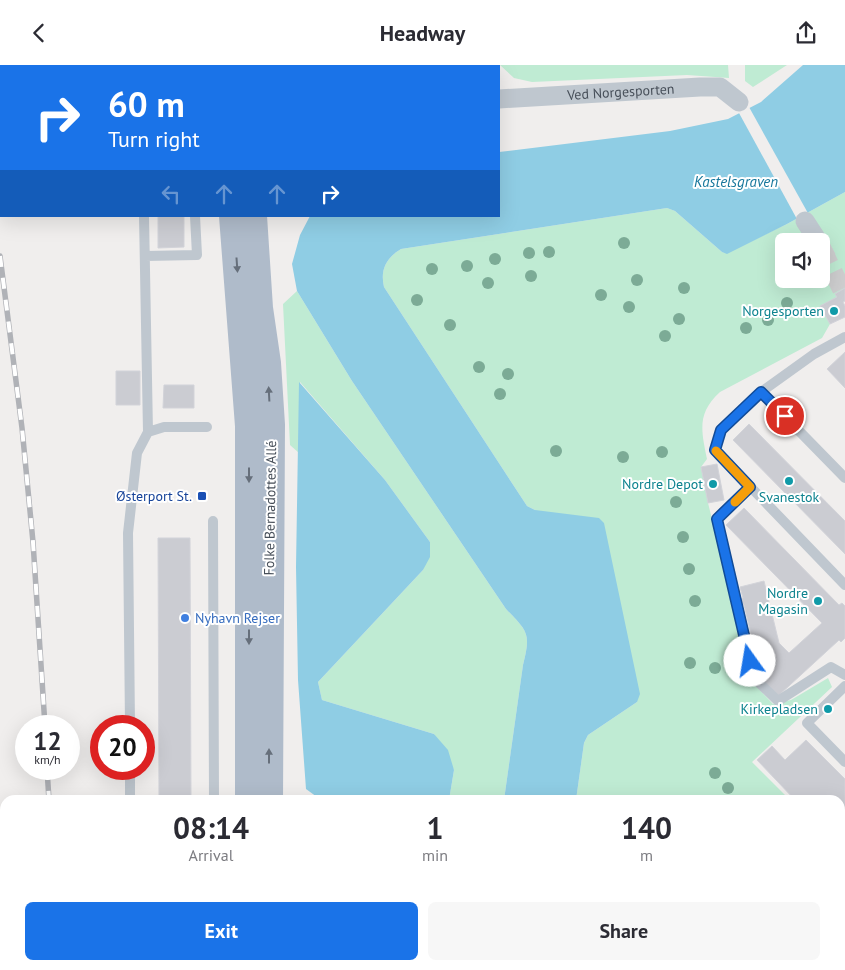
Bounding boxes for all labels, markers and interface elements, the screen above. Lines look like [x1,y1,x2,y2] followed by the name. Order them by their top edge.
[25,19,53,47] icon: back
[380,19,465,47] text: Headway
[792,19,820,47] icon: share
[566,80,675,104] street label: Ved Norgesporten
[108,81,185,127] text: 60 m
[25,85,90,150] icon: right
[108,125,200,153] text: Turn right
[694,172,778,191] water label: Kastelsgraven
[157,180,185,208] icon: left
[210,180,238,208] icon: ahead
[263,180,291,208] icon: ahead
[316,180,344,208] icon: right
[775,233,830,288] map controls
[775,233,830,288] button: sound
[233,257,241,273] one-way arrow
[742,302,824,320] place label: Norgesporten
[828,305,840,317] marker: Norgesporten
[264,386,272,402] one-way arrow
[764,395,806,437] pin
[771,402,799,430] icon: arrive
[260,440,280,576] street label: Folke Bernadottes Allé
[245,467,253,483] one-way arrow
[622,475,703,493] place label: Nordre Depot
[783,475,795,487] marker: Svanestok
[707,478,719,490] marker: Nordre Depot
[116,487,192,505] place label: Østerport St.
[759,488,820,506] place label: Svanestok
[196,490,208,502] marker: Østerport St.
[758,584,808,618] place label: Nordre Magasin
[812,595,824,607] marker: Nordre Magasin
[195,609,280,627] place label: Nyhavn Rejser
[179,612,191,624] marker: Nyhavn Rejser
[245,630,253,646] one-way arrow
[723,634,775,686] position arrow
[740,700,818,718] place label: Kirkepladsen
[822,703,834,715] marker: Kirkepladsen
[90,715,155,780] speed limit sign: 20
[33,725,62,757] text: 12
[265,748,273,764] one-way arrow
[34,752,61,767] text: km/h
[173,808,249,847] text: 08:14
[427,808,444,847] text: 1
[621,808,672,847] text: 140
[189,845,233,865] text: Arrival
[422,845,448,865] text: min
[640,845,653,865] text: m
[25,902,418,960] button: Exit
[428,902,820,960] button: Share

